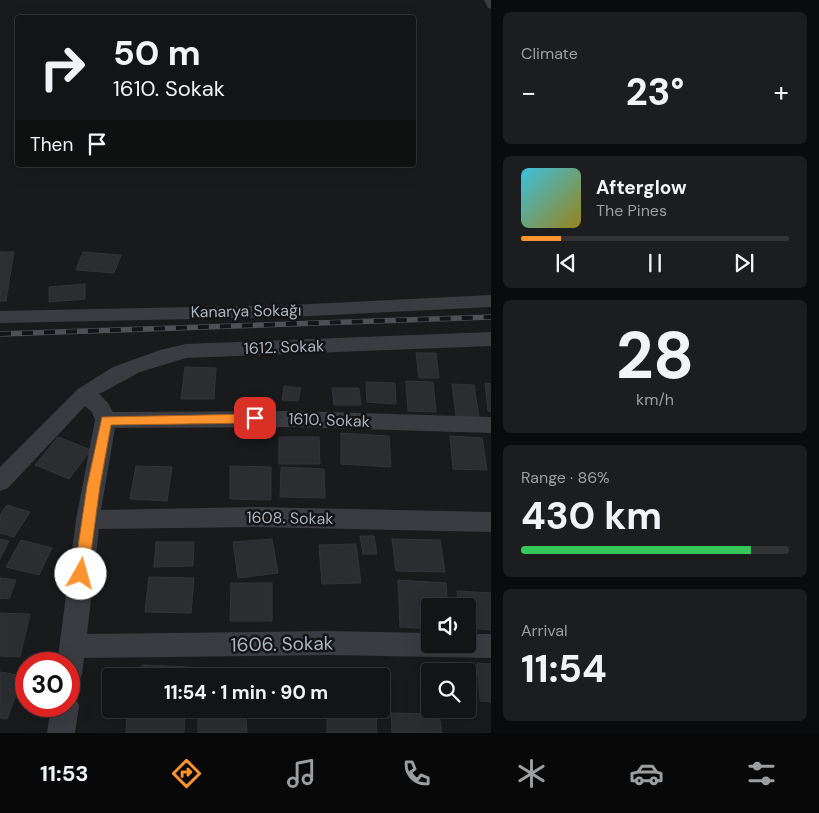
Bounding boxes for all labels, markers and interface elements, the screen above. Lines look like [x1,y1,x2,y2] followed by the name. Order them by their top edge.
[113,30,201,76] text: 50 m
[30,35,95,100] icon: right
[521,43,578,64] text: Climate
[626,67,684,117] text: 23°
[113,74,225,103] text: 1610. Sokak
[521,74,536,111] text: −
[774,74,789,111] text: +
[83,130,111,158] icon: arrive
[30,132,73,157] text: Then
[596,175,687,200] text: Afterglow
[596,200,667,221] text: The Pines
[552,249,580,277] icon: previous
[641,249,669,277] icon: pause
[730,249,758,277] icon: next
[190,300,302,322] street label: Kanarya Sokağı
[616,314,694,398] text: 28
[244,335,324,359] street label: 1612. Sokak
[636,389,674,410] text: km/h
[234,397,276,439] pin
[241,404,269,432] icon: arrive
[288,408,370,432] street label: 1610. Sokak
[521,467,610,488] text: Range · 86%
[521,491,662,541] text: 430 km
[246,507,334,529] street label: 1608. Sokak
[54,547,106,599] position arrow
[421,598,476,718] map controls
[421,598,476,653] button: sound
[521,620,568,641] text: Arrival
[231,631,334,657] street label: 1606. Sokak
[521,644,607,694] text: 11:54
[15,652,80,717] speed limit sign: 30
[421,663,476,718] button: search
[164,680,328,705] text: 11:54 · 1 min · 90 m
[169,756,204,791] icon: directions
[284,756,319,791] icon: music
[399,756,434,791] icon: phone
[514,756,549,791] icon: climate
[629,756,664,791] icon: car
[744,756,779,791] icon: filters
[40,759,89,788] text: 11:53

